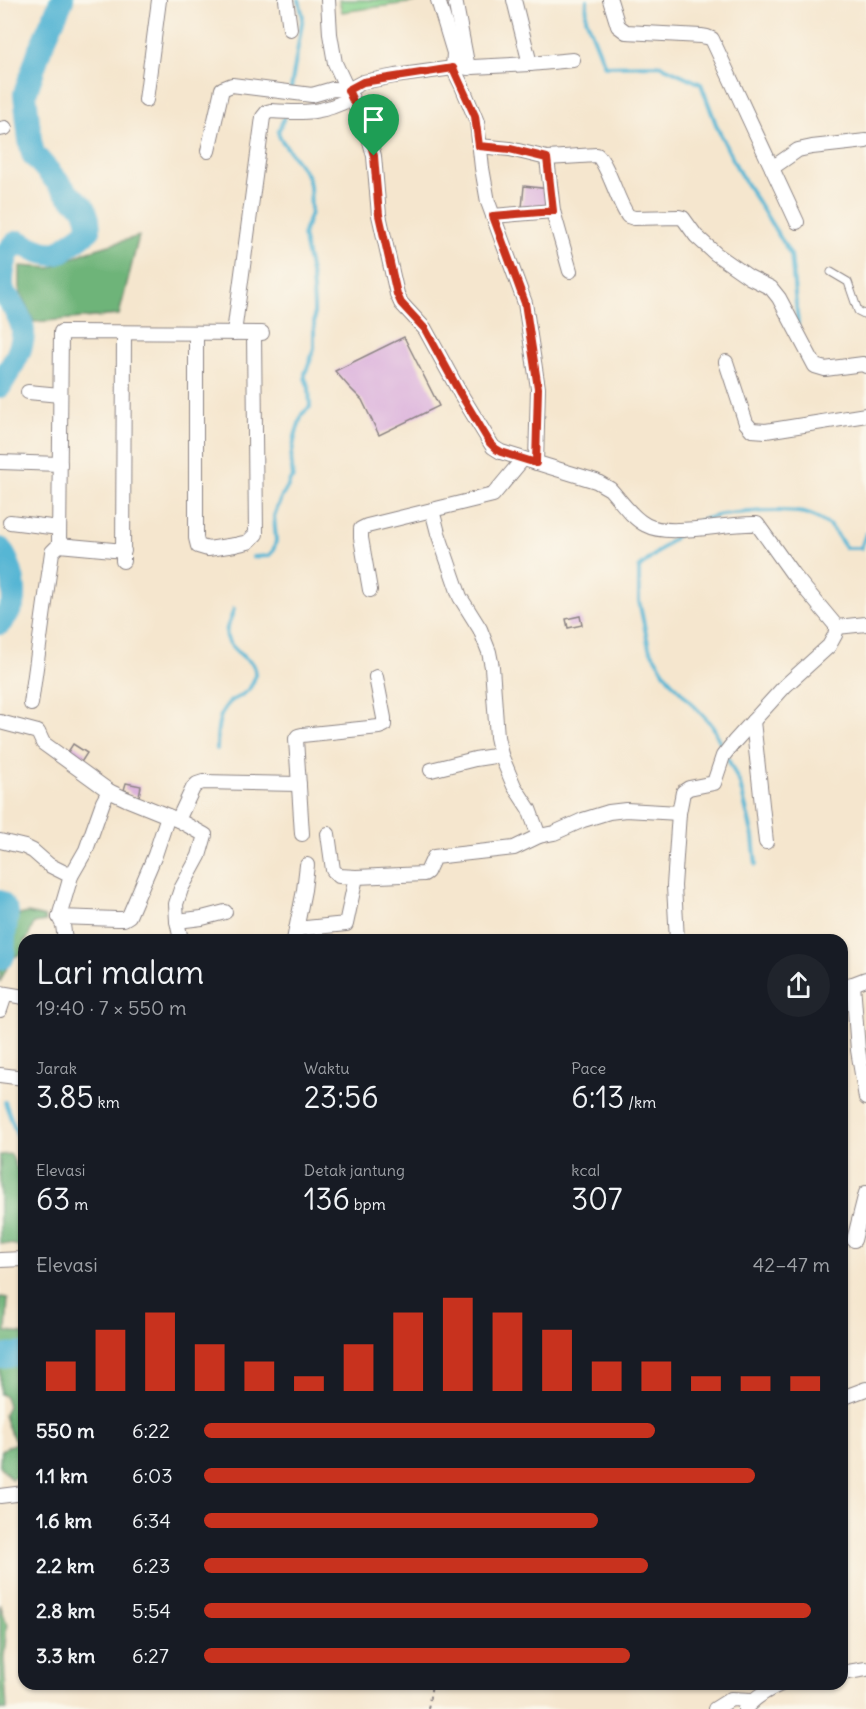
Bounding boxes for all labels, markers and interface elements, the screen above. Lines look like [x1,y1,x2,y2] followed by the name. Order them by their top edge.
[348,94,399,156] pin
[357,103,390,136] icon: arrive
[36,951,204,993] text: Lari malam
[767,954,830,1017] button: share
[36,995,187,1020] text: 19:40 · 7 × 550 m
[36,1058,77,1078] text: Jarak
[304,1058,350,1078] text: Waktu
[571,1058,606,1078] text: Pace
[36,1078,94,1116] text: 3.85
[304,1078,378,1116] text: 23:56
[571,1078,624,1116] text: 6:13
[94,1092,120,1112] text: km
[624,1092,656,1112] text: /km
[36,1160,85,1180] text: Elevasi
[304,1160,405,1180] text: Detak jantung
[571,1160,600,1180] text: kcal
[36,1180,70,1218] text: 63
[304,1180,350,1218] text: 136
[571,1180,622,1218] text: 307
[70,1194,88,1214] text: m
[350,1194,386,1214] text: bpm
[36,1252,98,1277] text: Elevasi
[753,1252,830,1277] text: 42–47 m
[36,1418,94,1443] text: 550 m
[132,1418,170,1443] text: 6:22
[36,1463,88,1488] text: 1.1 km
[132,1463,173,1488] text: 6:03
[36,1508,92,1533] text: 1.6 km
[132,1508,171,1533] text: 6:34
[36,1553,95,1578] text: 2.2 km
[132,1553,170,1578] text: 6:23
[36,1598,95,1623] text: 2.8 km
[132,1598,171,1623] text: 5:54
[36,1643,95,1668] text: 3.3 km
[132,1643,169,1668] text: 6:27

